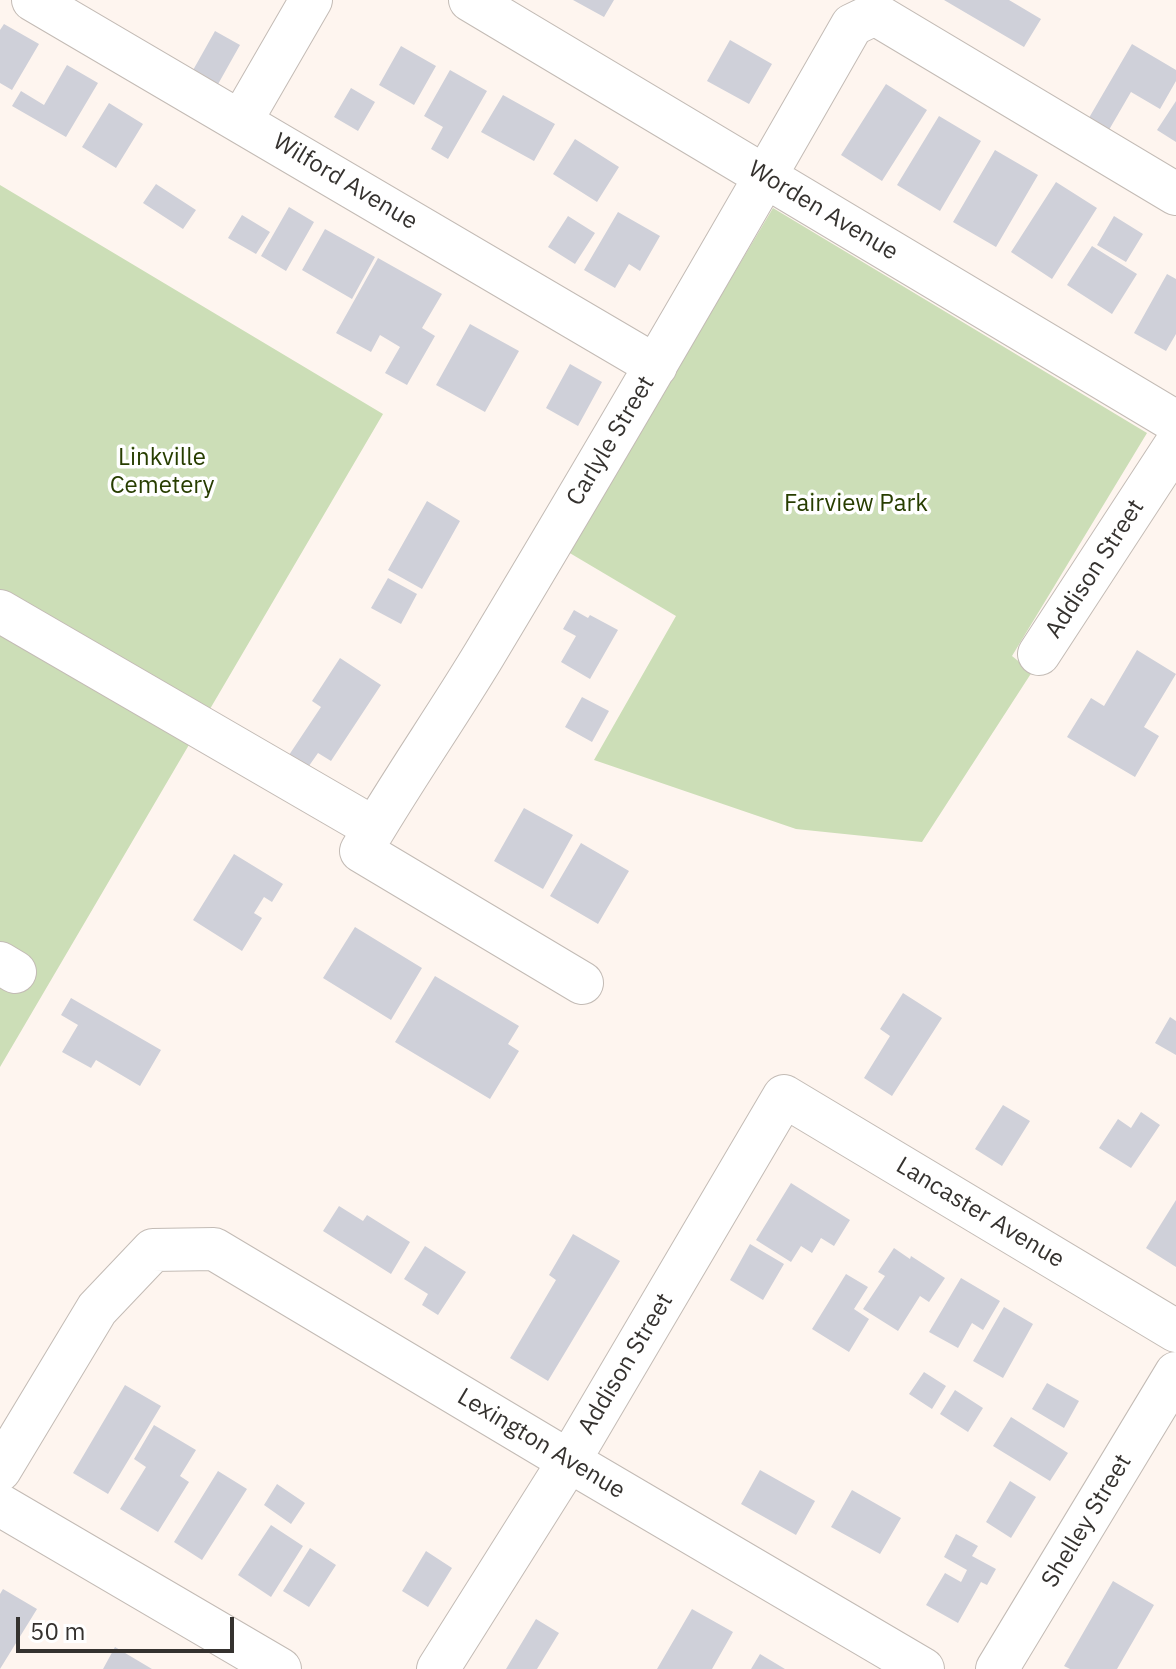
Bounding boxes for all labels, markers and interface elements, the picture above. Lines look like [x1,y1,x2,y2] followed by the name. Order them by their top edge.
[268,128,422,236] street label: Wilford Avenue
[743,155,903,267] street label: Worden Avenue
[561,371,661,511] street label: Carlyle Street
[110,444,214,500] park label: Linkville Cemetery
[784,490,928,518] park label: Fairview Park
[1039,494,1151,644] street label: Addison Street
[891,1151,1069,1275] street label: Lancaster Avenue
[573,1288,679,1440] street label: Addison Street
[452,1383,630,1505] street label: Lexington Avenue
[1036,1449,1138,1593] street label: Shelley Street
[20,1601,238,1651] scale bar
[30,1615,85,1647] text: 50 m

